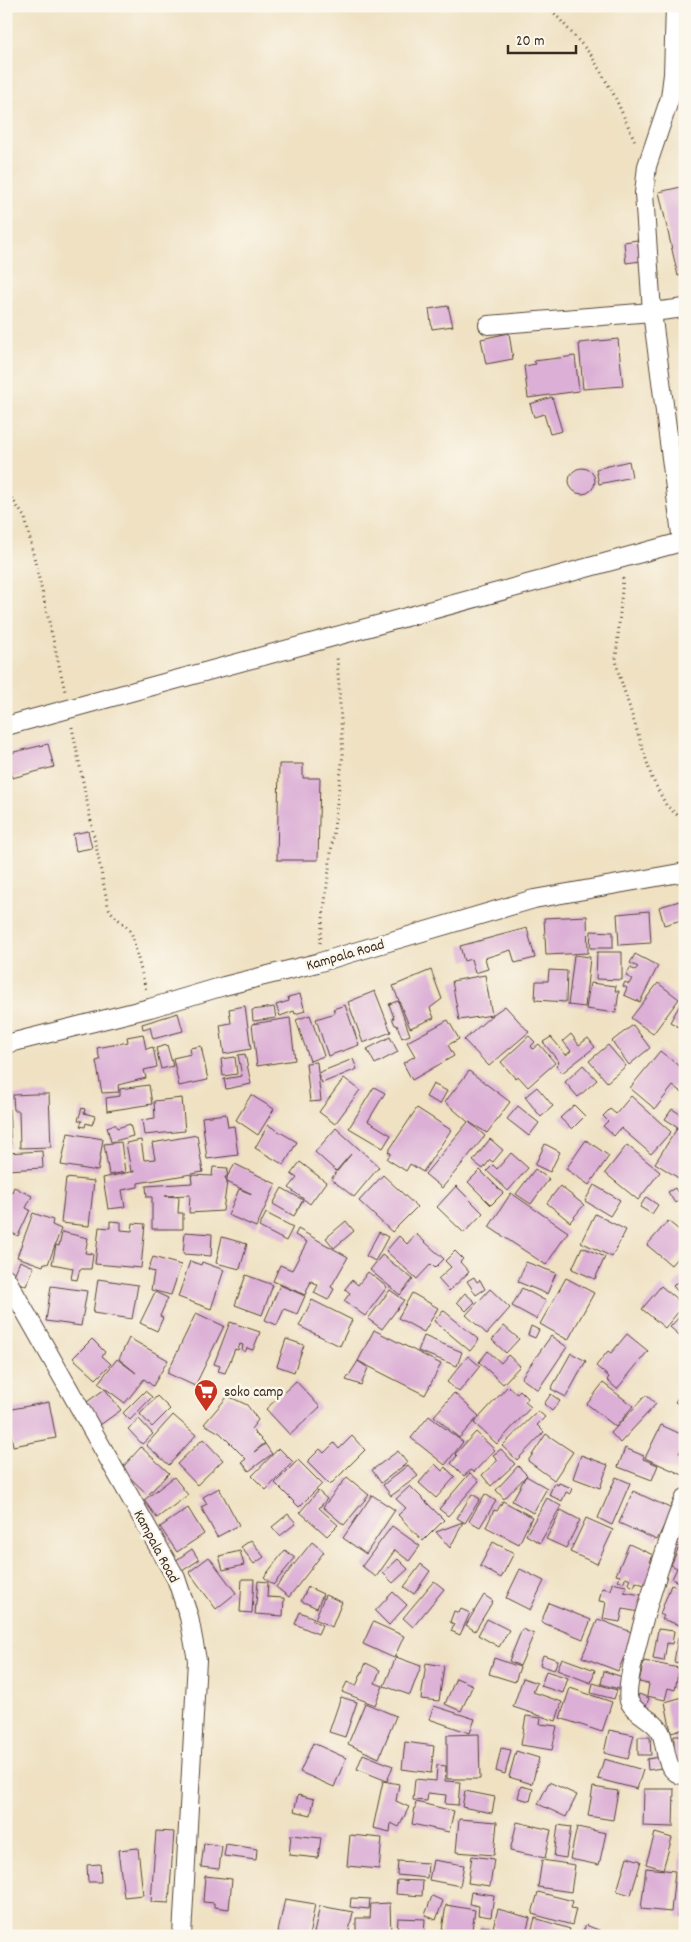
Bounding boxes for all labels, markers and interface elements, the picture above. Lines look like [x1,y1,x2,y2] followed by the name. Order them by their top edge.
[508,22,576,54] scale bar
[516,31,544,53] text: 20 m
[304,934,387,978] street label: Kampala Road
[193,1378,219,1412] supermarket icon: soko camp
[224,1382,284,1404] place label: soko camp
[127,1506,184,1588] street label: Kampala Road

